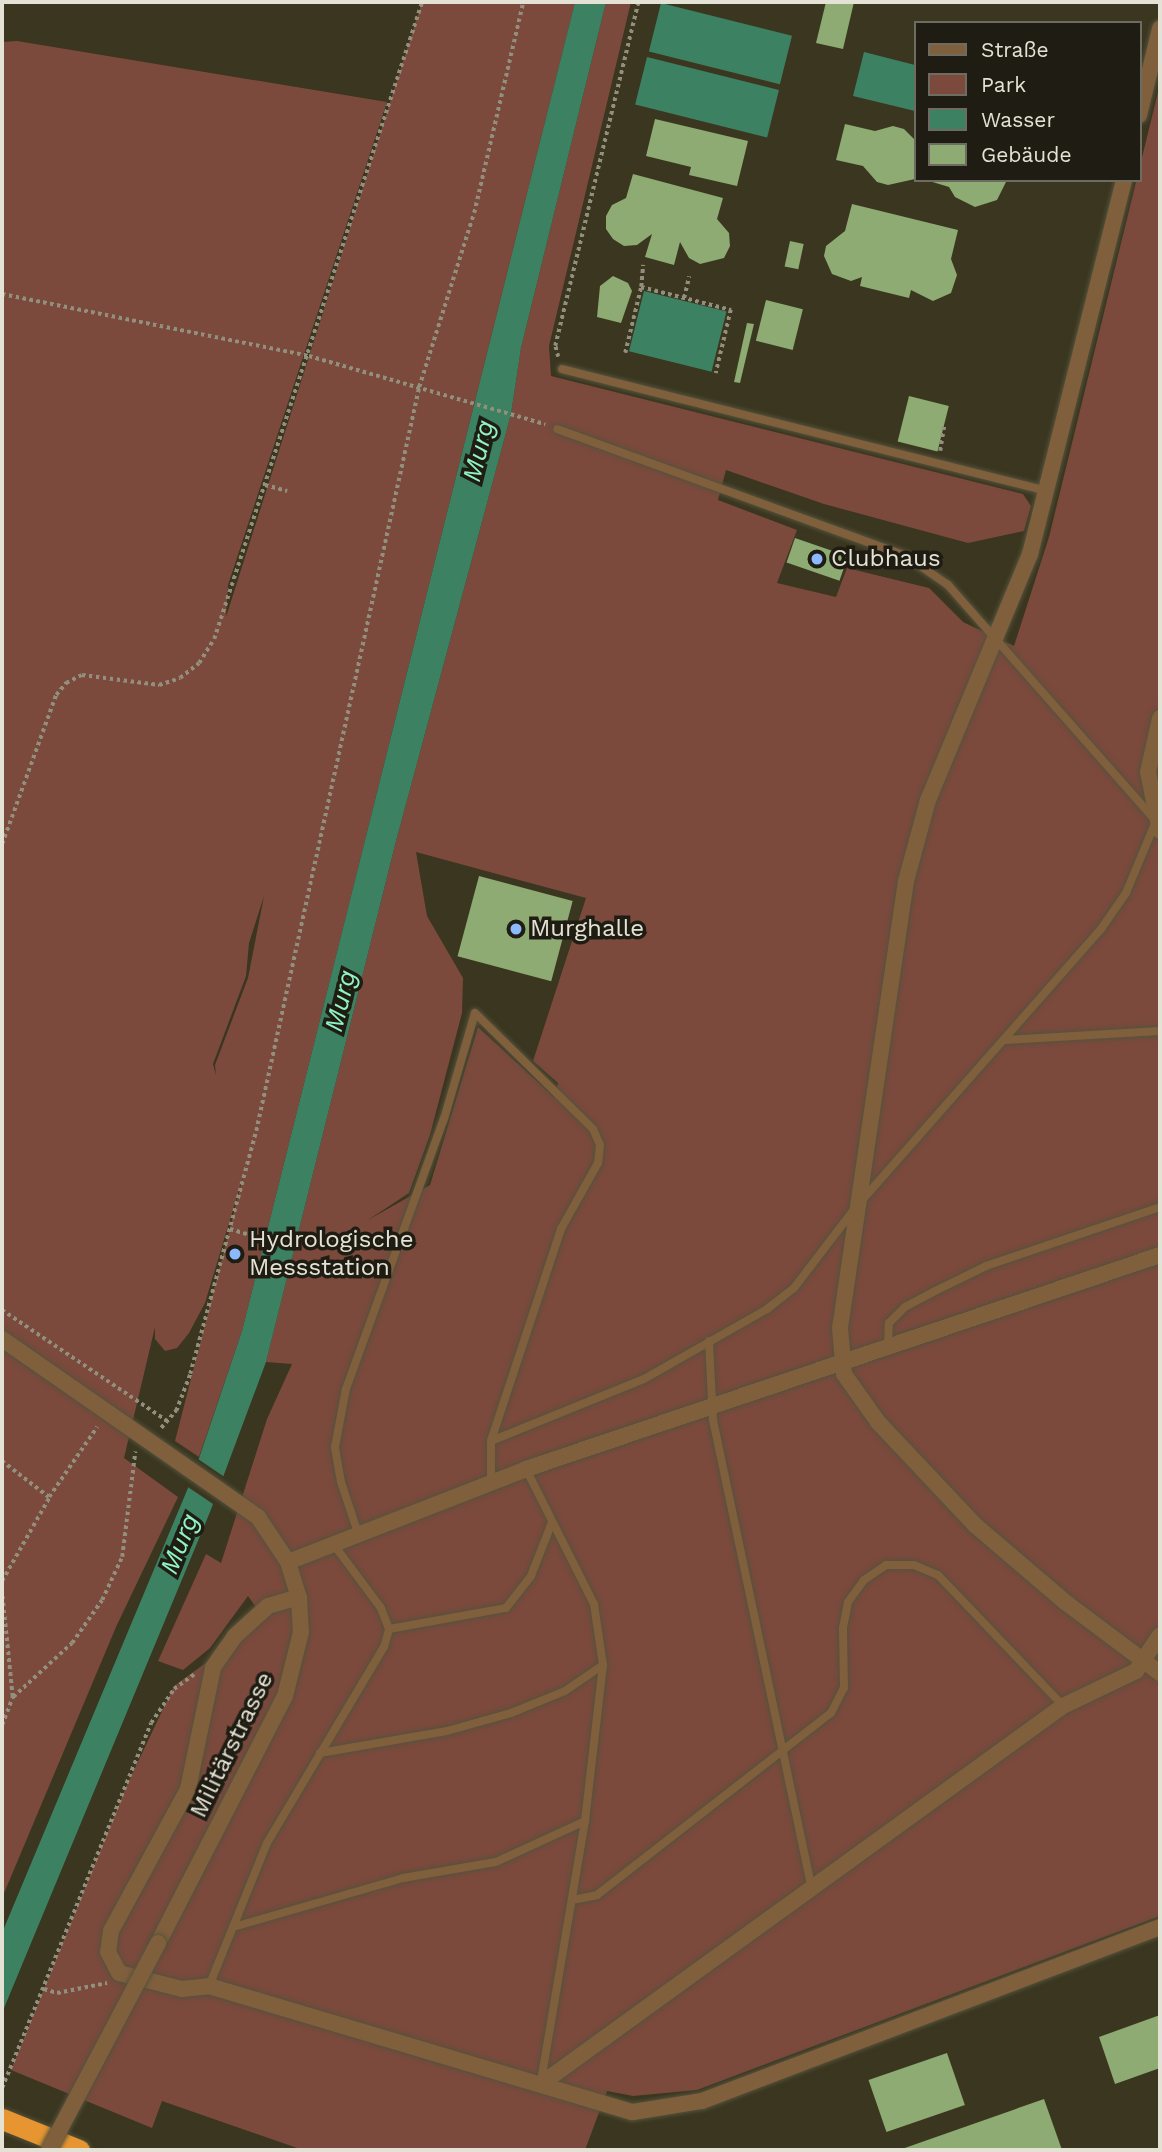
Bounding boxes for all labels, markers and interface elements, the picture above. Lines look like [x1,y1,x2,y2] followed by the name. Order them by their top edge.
[914,21,1141,182] legend
[981,37,1049,62] text: Straße
[981,72,1026,97] text: Park
[981,107,1055,132] text: Wasser
[981,142,1072,167] text: Gebäude
[456,417,502,485] water label: Murg
[831,545,941,573] place label: Clubhaus
[809,551,825,567] marker: Clubhaus
[530,915,644,943] place label: Murghalle
[508,921,524,937] marker: Murghalle
[318,967,364,1035] water label: Murg
[249,1226,414,1282] place label: Hydrologische Messstation
[227,1246,243,1262] marker: Hydrologische Messstation
[154,1509,206,1579] water label: Murg
[184,1667,280,1823] street label: Militärstrasse

